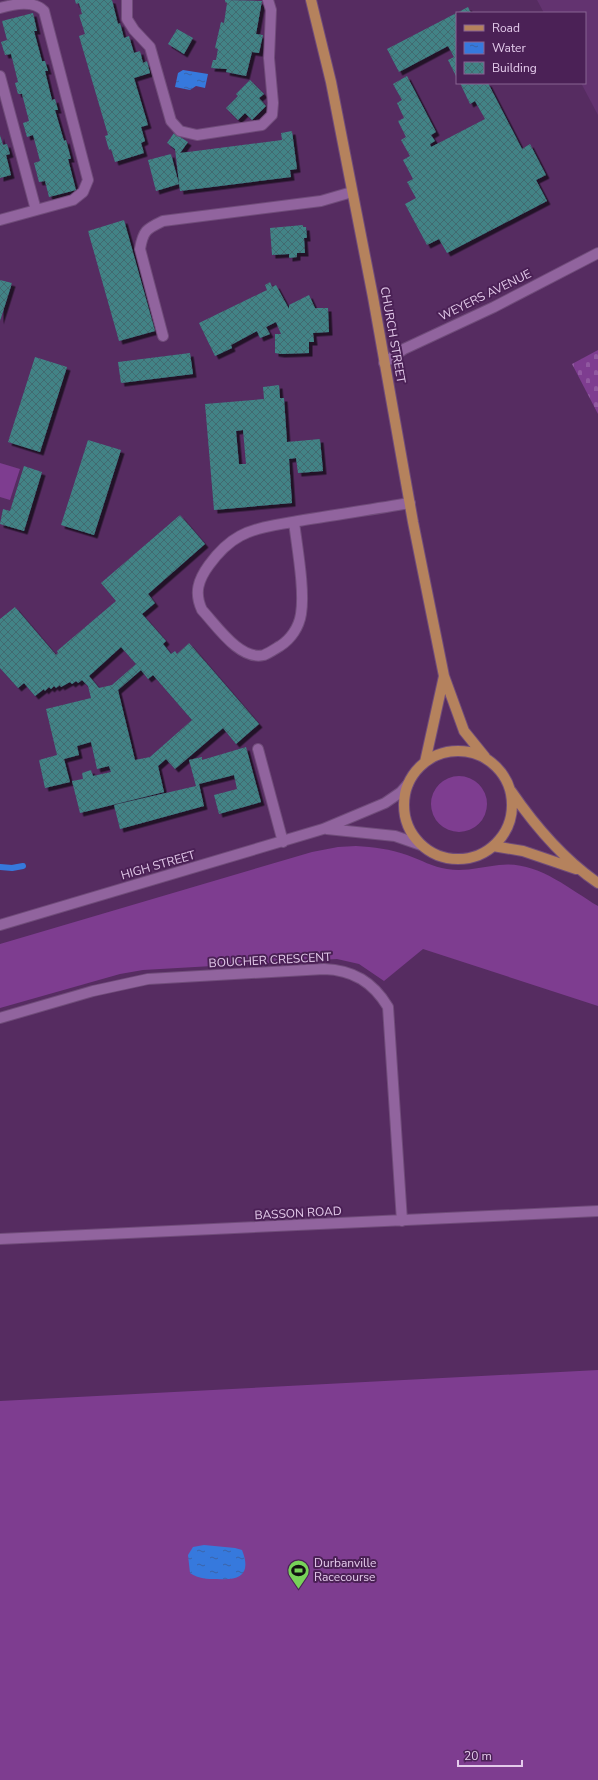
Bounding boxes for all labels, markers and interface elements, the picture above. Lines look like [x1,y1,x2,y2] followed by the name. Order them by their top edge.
[456,12,586,84] legend
[492,20,520,36] text: Road
[492,40,526,56] text: Water
[492,60,537,76] text: Building
[436,266,534,324] street label: WEYERS AVENUE
[377,285,409,385] street label: CHURCH STREET
[119,847,198,883] street label: HIGH STREET
[208,949,333,971] street label: BOUCHER CRESCENT
[254,1203,342,1223] street label: BASSON ROAD
[314,1555,376,1585] place label: Durbanville Racecourse
[286,1557,312,1590] sports icon: Durbanville Racecourse
[458,1742,522,1768] scale bar
[464,1748,492,1764] text: 20 m

